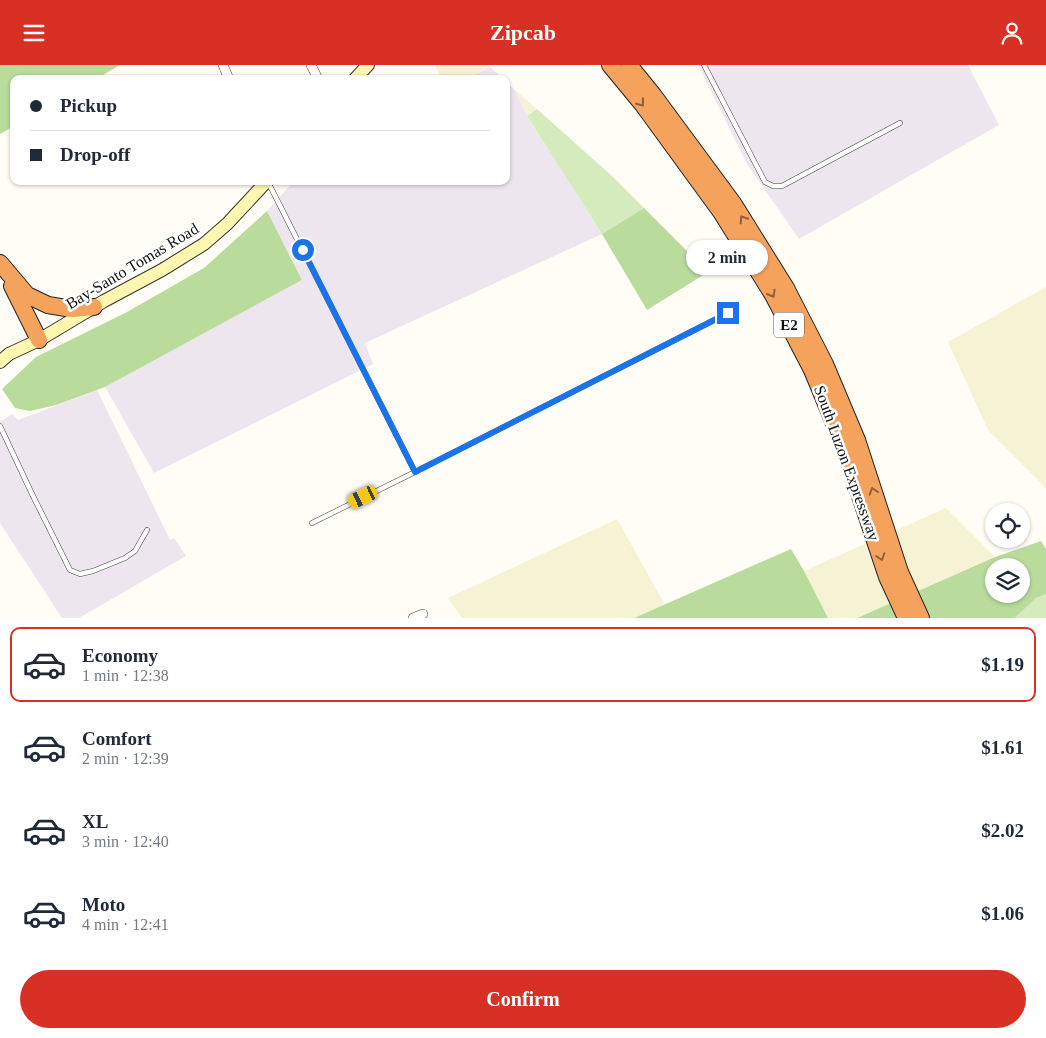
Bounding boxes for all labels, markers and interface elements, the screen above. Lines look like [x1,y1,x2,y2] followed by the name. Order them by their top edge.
[20,19,48,47] icon: menu
[998,19,1026,47] icon: person
[490,20,556,45] text: Zipcab
[60,95,117,116] text: Pickup
[636,97,644,106] one-way arrow
[60,144,130,165] text: Drop-off
[739,215,749,224] one-way arrow
[63,220,202,313] street label: Bay-Santo Tomas Road
[292,239,314,261] route start
[687,241,769,275] callout: 2 min
[708,249,746,266] text: 2 min
[766,289,776,298] one-way arrow
[717,302,739,324] route end
[774,313,804,337] road number: E2
[810,383,883,543] street label: South Luzon Expressway
[346,484,379,510] car
[869,487,879,495] one-way arrow
[985,503,1030,603] map controls
[985,503,1030,548] button: locate
[875,553,885,561] one-way arrow
[985,558,1030,603] button: layers
[22,642,67,687] icon: car
[82,645,158,666] text: Economy
[981,654,1024,675] text: $1.19
[82,667,169,684] text: 1 min · 12:38
[22,725,67,770] icon: car
[82,728,152,749] text: Comfort
[981,737,1024,758] text: $1.61
[82,750,169,767] text: 2 min · 12:39
[22,808,67,853] icon: car
[82,811,108,832] text: XL
[981,820,1024,841] text: $2.02
[82,833,169,850] text: 3 min · 12:40
[22,891,67,936] icon: car
[82,894,125,915] text: Moto
[981,903,1024,924] text: $1.06
[82,916,169,933] text: 4 min · 12:41
[20,970,1026,1028] button: Confirm

